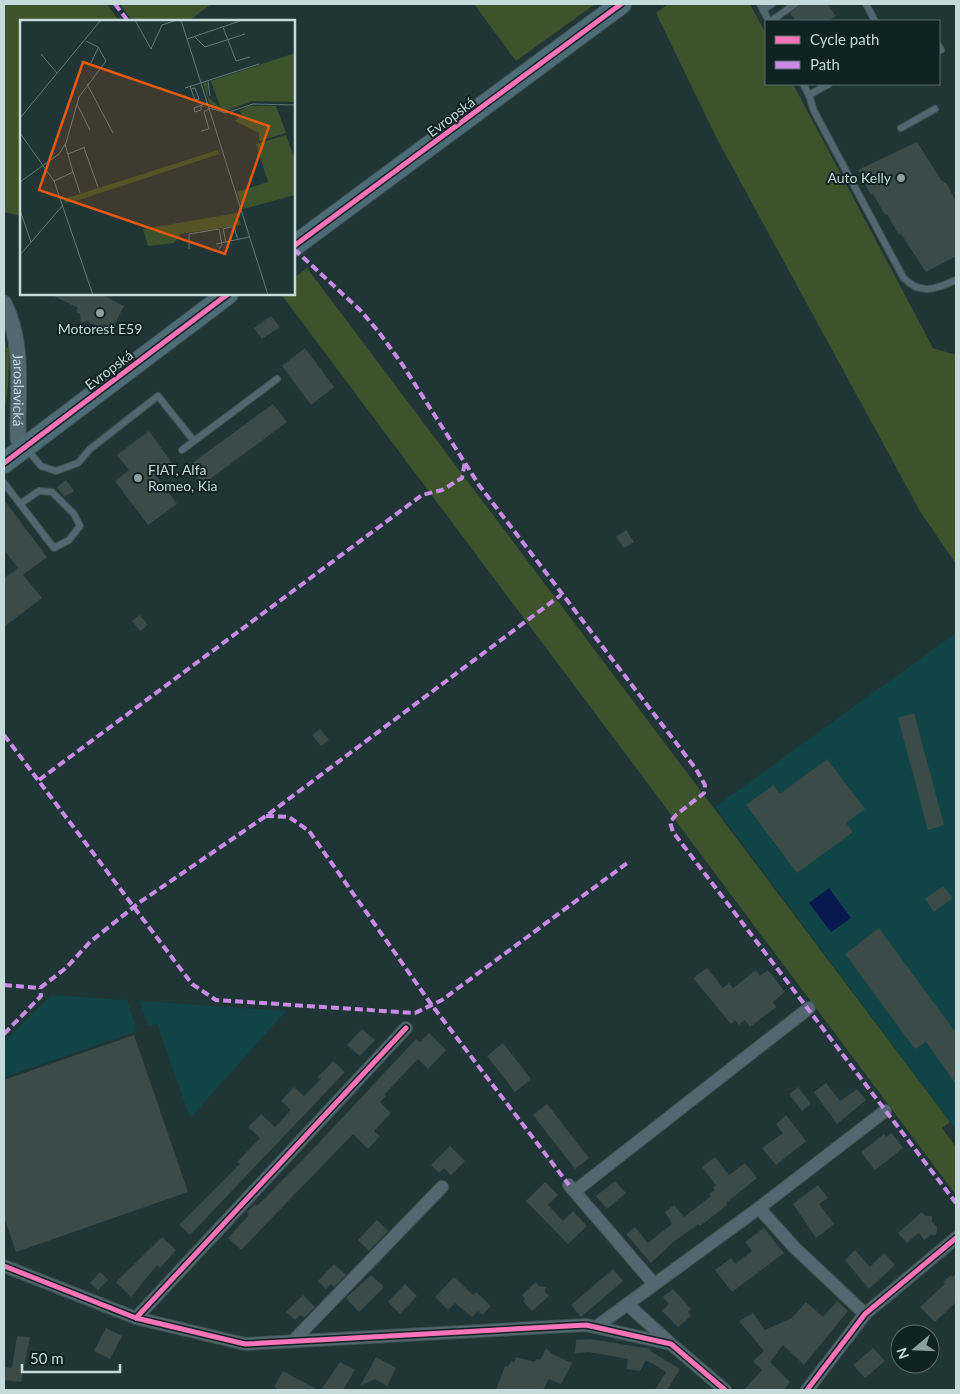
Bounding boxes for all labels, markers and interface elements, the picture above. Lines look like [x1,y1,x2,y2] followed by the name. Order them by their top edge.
[20,20,295,295] inset map
[765,20,940,85] legend
[810,30,879,48] text: Cycle path
[810,55,840,73] text: Path
[423,93,478,140] street label: Evropská
[827,169,892,186] place label: Auto Kelly
[895,172,907,184] marker: Auto Kelly
[94,307,106,319] marker: Motorest E59
[58,320,142,337] place label: Motorest E59
[81,346,136,393] street label: Evropská
[10,353,28,427] street label: Jaroslavická
[148,461,217,494] place label: FIAT, Alfa Romeo, Kia
[132,472,144,484] marker: FIAT, Alfa Romeo, Kia
[890,1324,940,1374] north arrow
[22,1342,120,1374] scale bar
[892,1346,912,1361] text: N
[30,1349,64,1367] text: 50 m

